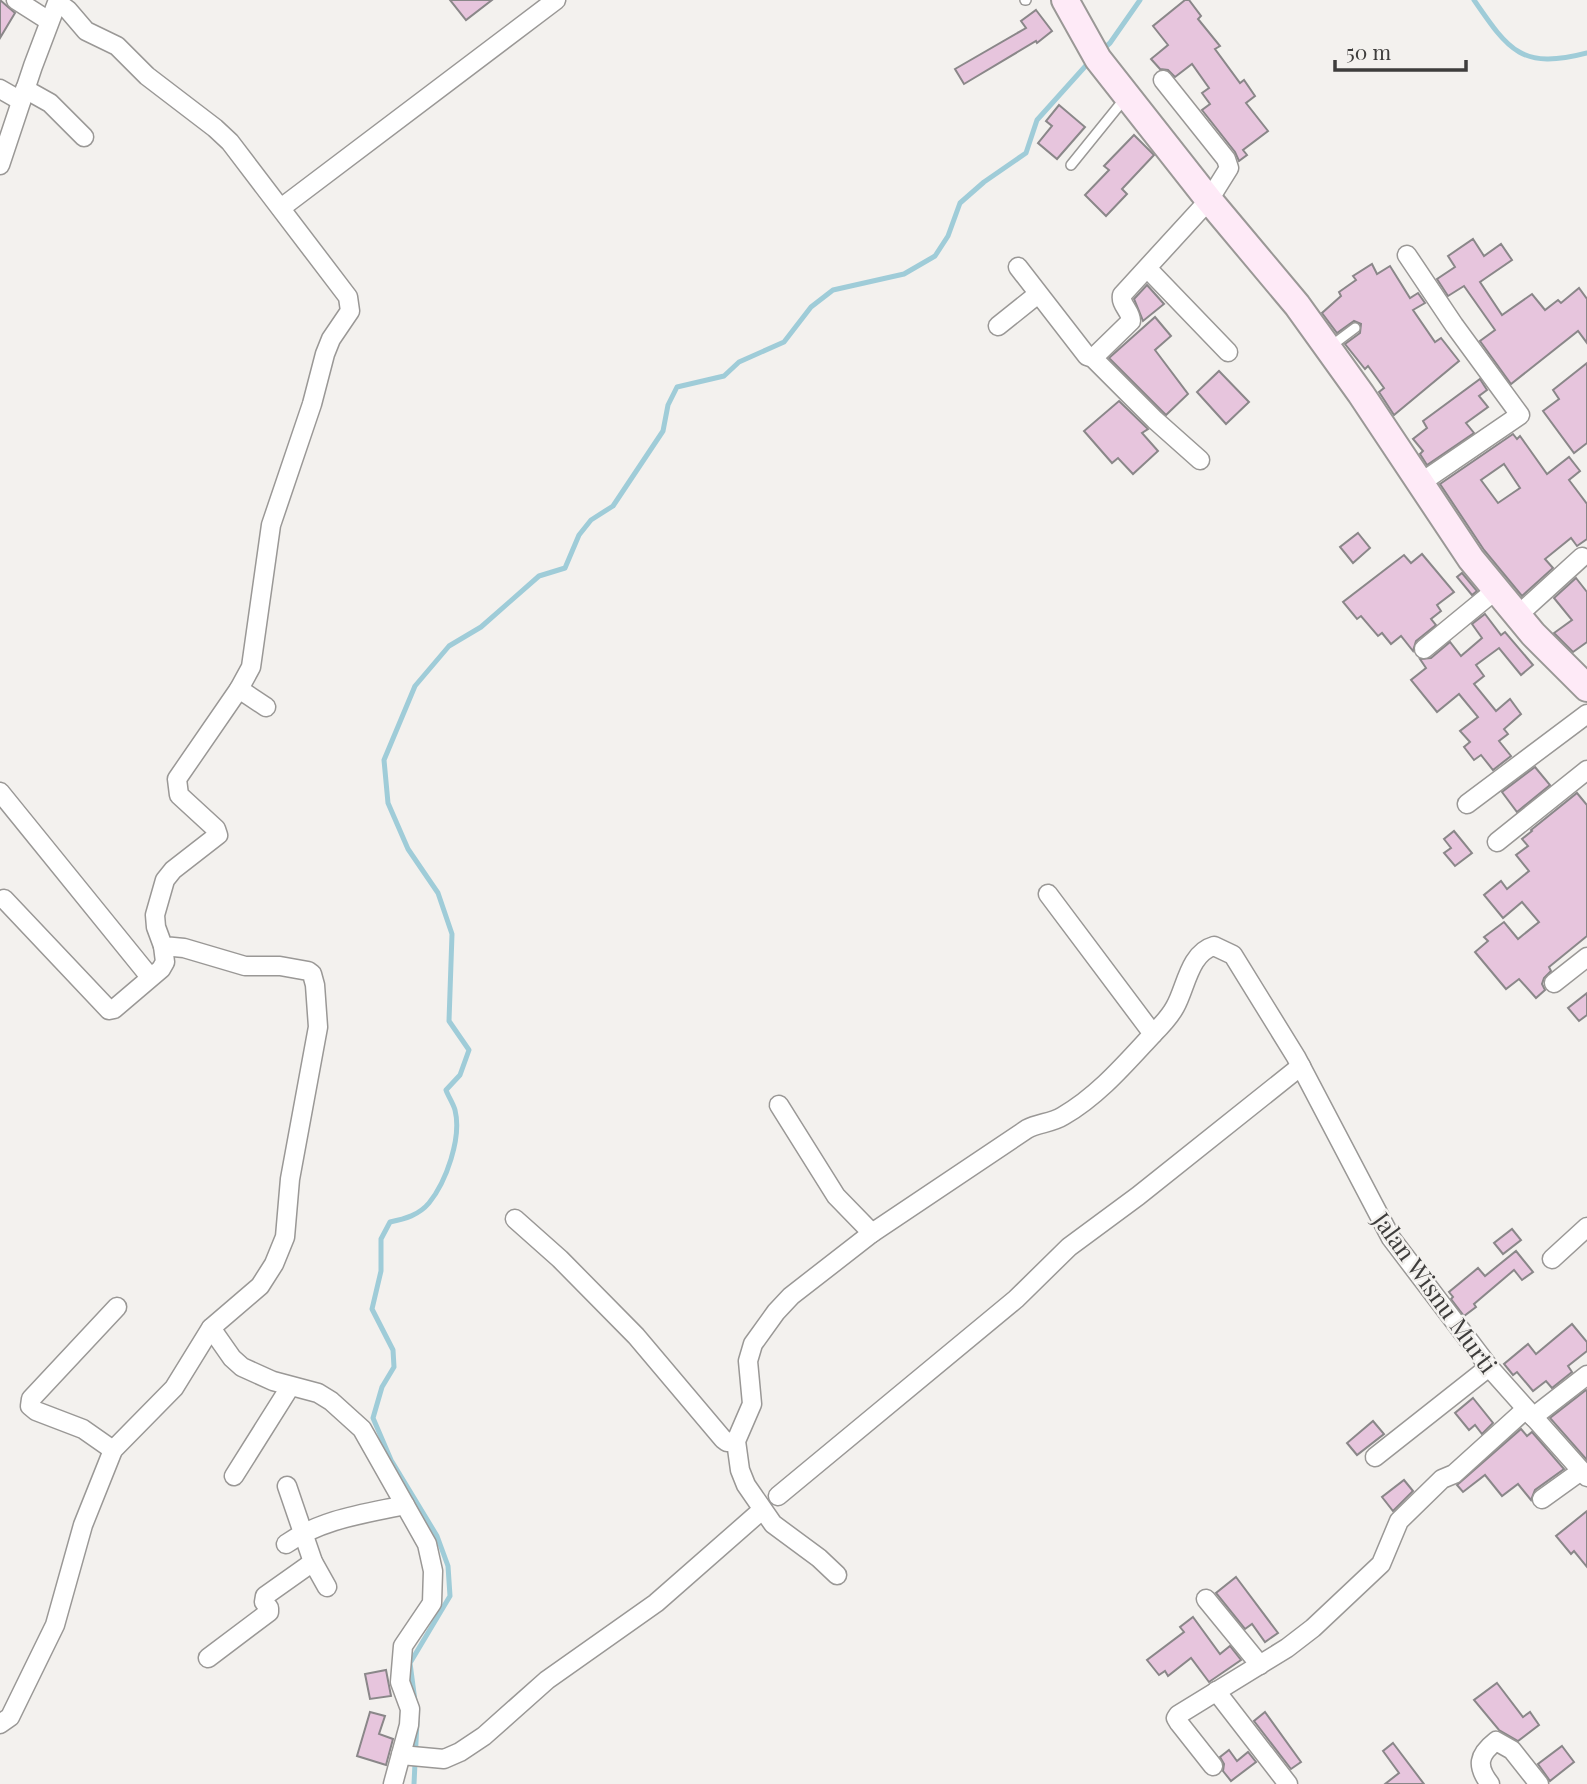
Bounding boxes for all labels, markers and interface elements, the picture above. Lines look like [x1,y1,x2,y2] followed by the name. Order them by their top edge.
[1335,28,1466,72] scale bar
[1346,37,1392,65] text: 50 m
[1366,1204,1505,1379] street label: Jalan Wisnu Murti

